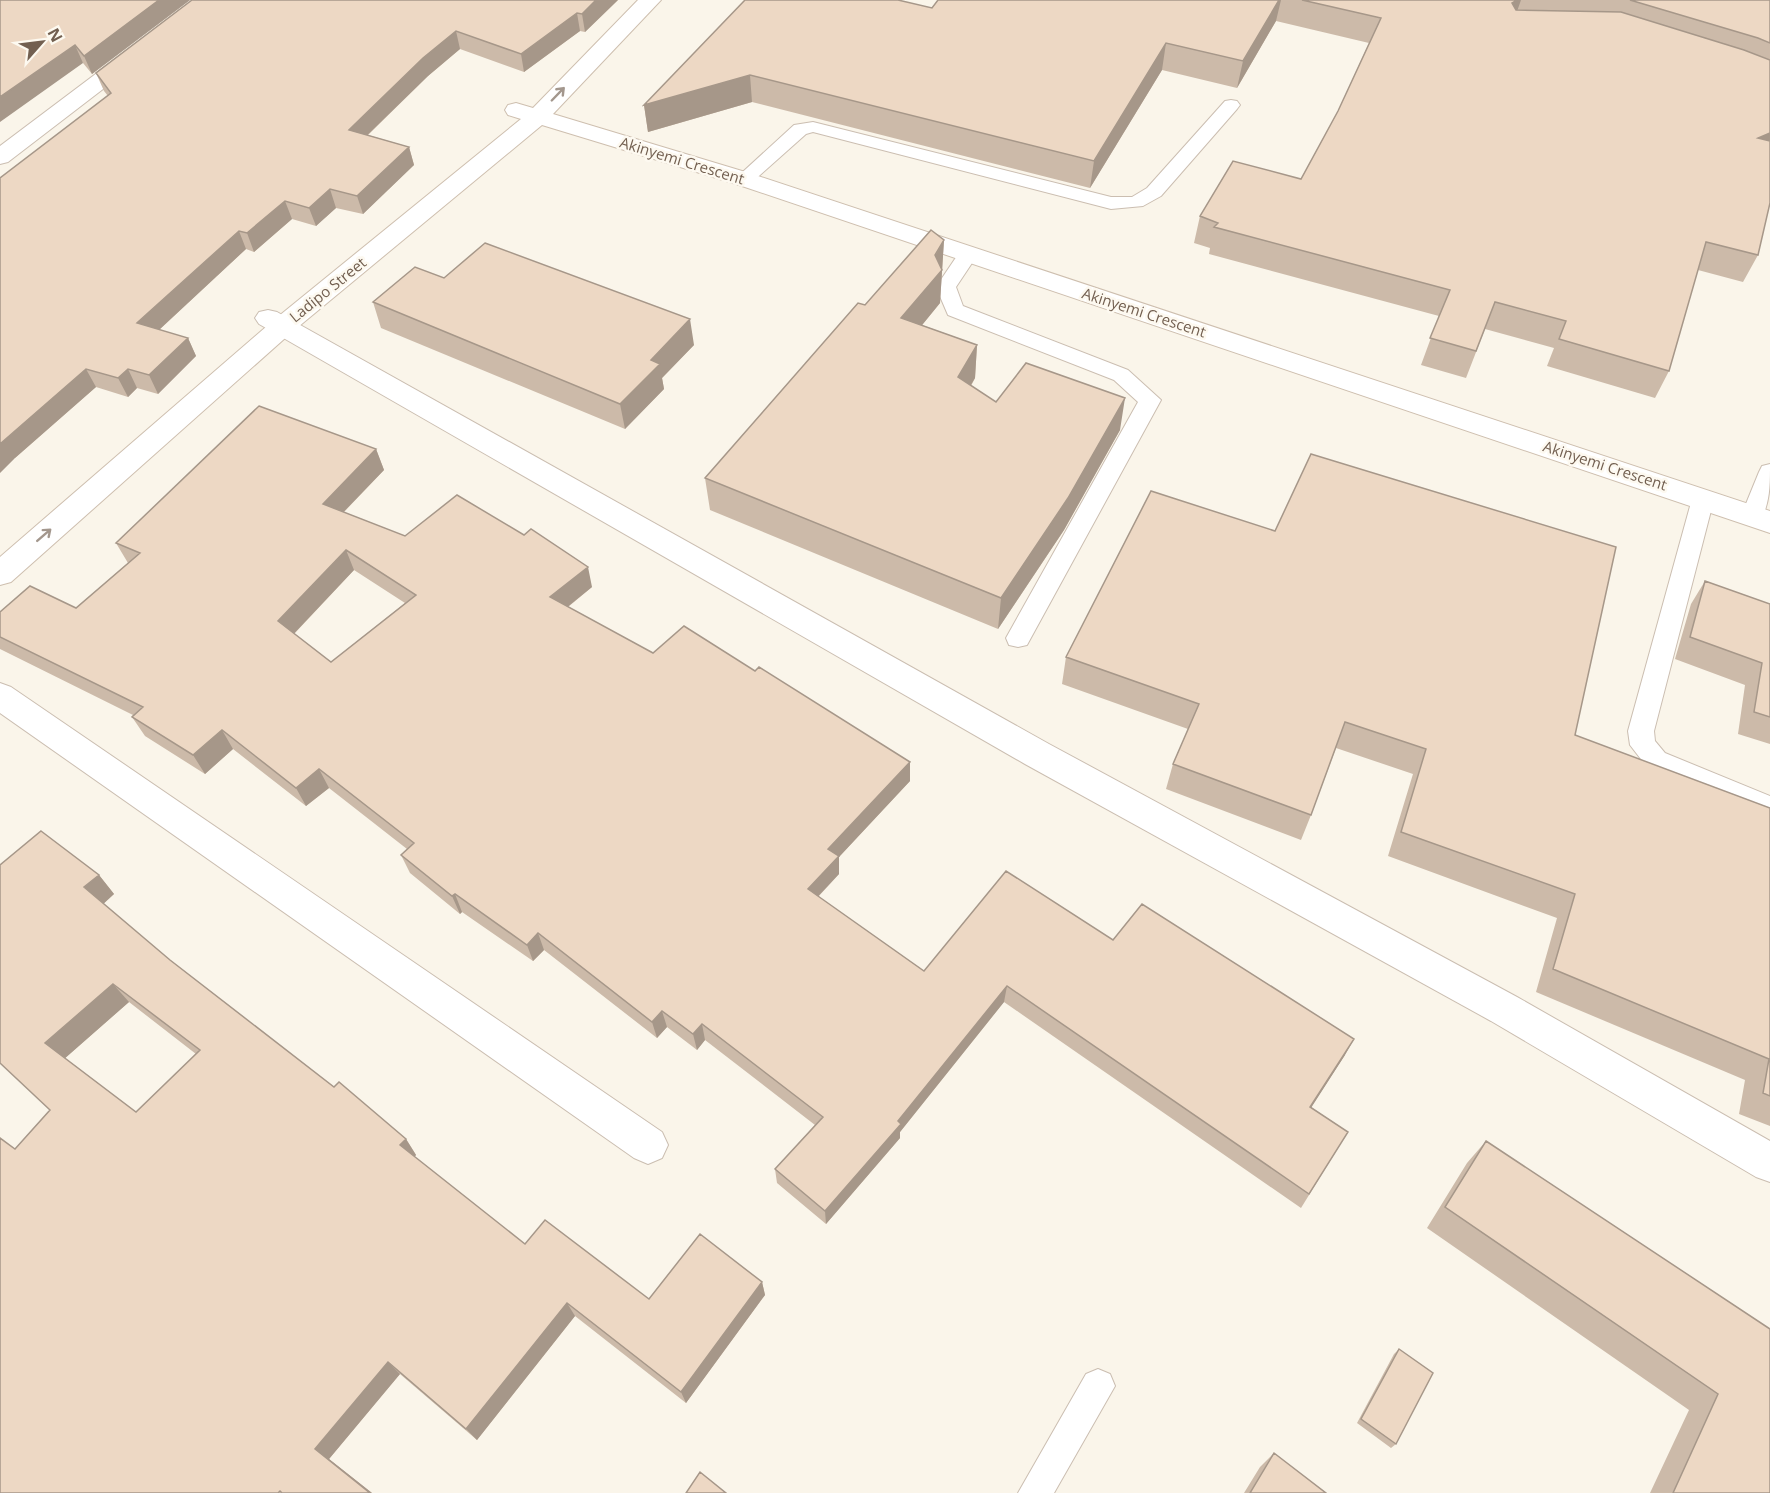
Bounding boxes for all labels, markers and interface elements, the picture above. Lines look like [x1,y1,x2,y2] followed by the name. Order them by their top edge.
[12,12,72,72] north arrow
[42,24,68,46] text: N
[551,86,566,101] one-way arrow
[618,132,747,188] street label: Akinyemi Crescent
[285,252,370,326] street label: Ladipo Street
[1080,283,1209,342] street label: Akinyemi Crescent
[1541,436,1670,495] street label: Akinyemi Crescent
[36,528,51,542] one-way arrow

